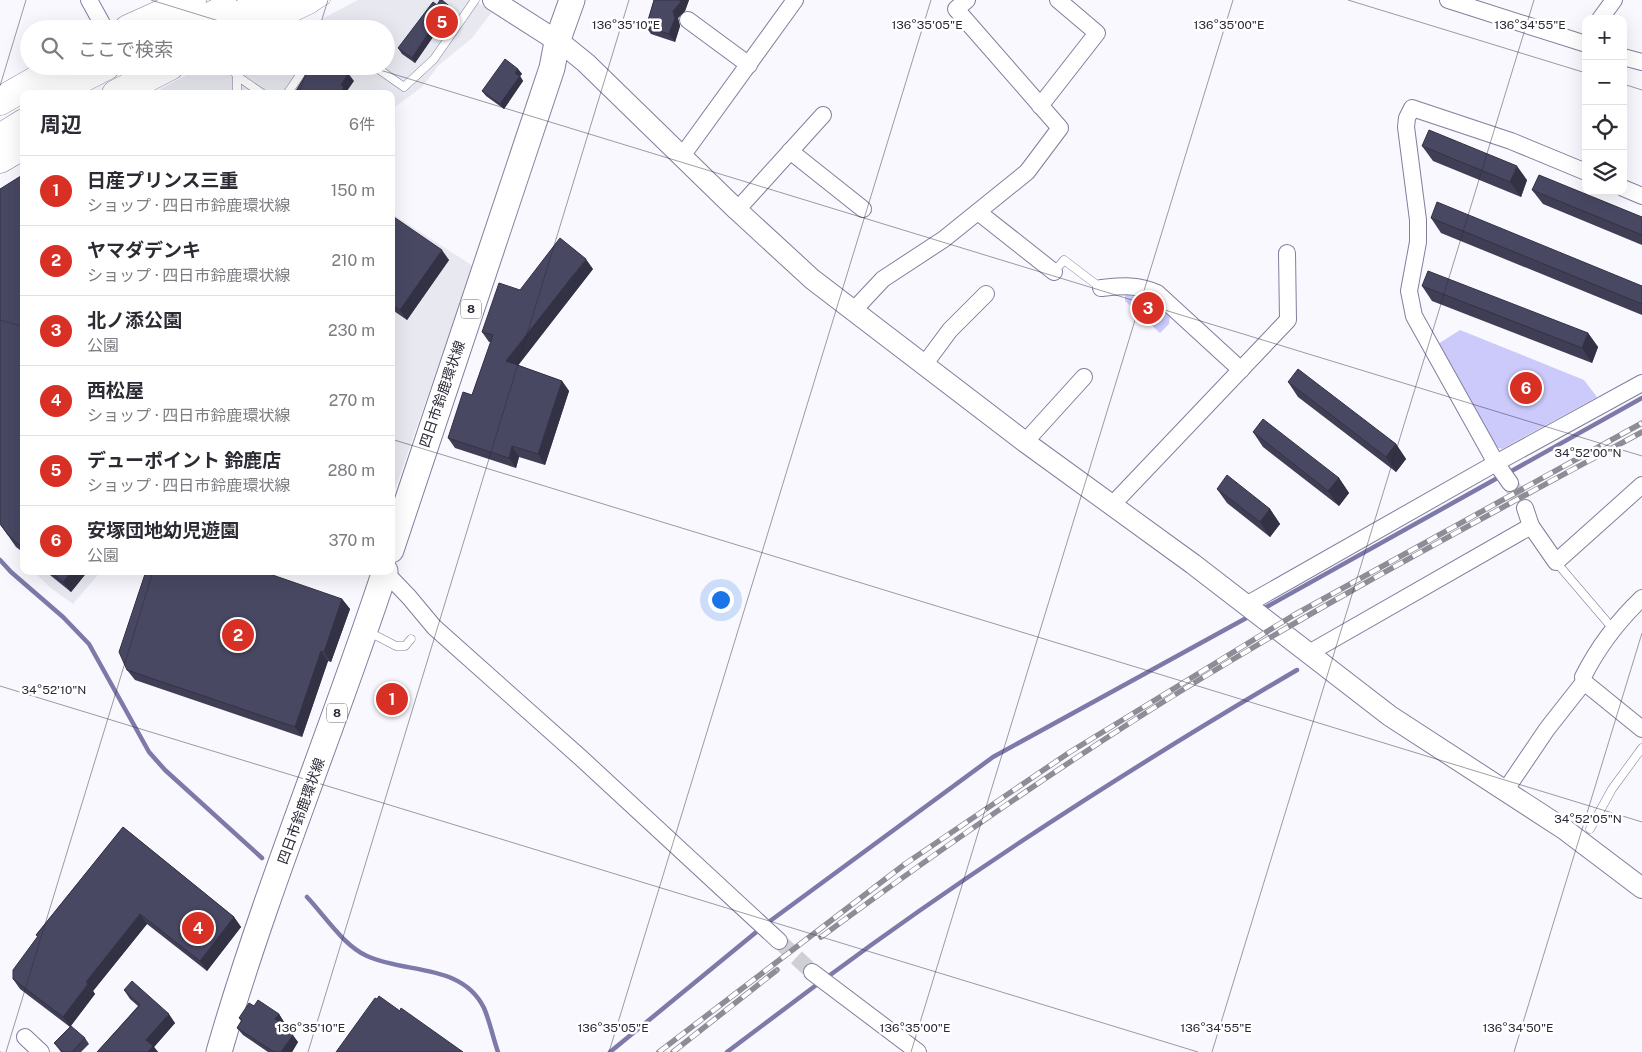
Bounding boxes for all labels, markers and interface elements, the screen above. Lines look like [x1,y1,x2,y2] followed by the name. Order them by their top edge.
[426,3,458,41] pin: 5
[1582,15,1627,195] map controls
[1582,15,1627,60] button: +
[592,18,660,32] text: 136°35'10"E
[891,18,963,32] text: 136°35'05"E
[1194,18,1264,32] text: 136°35'00"E
[1494,18,1566,32] text: 136°34'55"E
[20,20,395,75] search box
[38,34,66,62] icon: search
[78,38,173,60] text: ここで検索
[1582,60,1627,105] button: −
[1582,105,1627,150] button: locate
[40,112,82,137] text: 周辺
[349,115,375,134] text: 6件
[1582,150,1627,195] button: layers
[87,169,239,191] text: 日産プリンス三重
[53,181,59,200] text: 1
[331,181,375,200] text: 150 m
[87,196,290,215] text: ショップ · 四日市鈴鹿環状線
[87,239,201,261] text: ヤマダデンキ
[51,251,61,270] text: 2
[331,251,375,270] text: 210 m
[87,266,290,285] text: ショップ · 四日市鈴鹿環状線
[1132,289,1164,327] pin: 3
[461,300,481,318] road number: 8
[87,309,182,331] text: 北ノ添公園
[51,321,61,340] text: 3
[328,321,375,340] text: 230 m
[87,336,119,355] text: 公園
[416,338,468,450] street label: 四日市鈴鹿環状線
[1510,369,1542,407] pin: 6
[87,379,144,401] text: 西松屋
[51,391,61,410] text: 4
[329,391,375,410] text: 270 m
[87,406,290,425] text: ショップ · 四日市鈴鹿環状線
[1554,446,1622,460] text: 34°52'00"N
[87,449,281,471] text: デューポイント 鈴鹿店
[51,461,61,480] text: 5
[328,461,375,480] text: 280 m
[87,476,290,495] text: ショップ · 四日市鈴鹿環状線
[87,519,239,541] text: 安塚団地幼児遊園
[51,531,61,550] text: 6
[328,531,375,550] text: 370 m
[87,546,119,565] text: 公園
[708,587,734,613] your location
[222,616,254,654] pin: 2
[376,680,408,718] pin: 1
[22,683,86,697] text: 34°52'10"N
[327,704,347,722] road number: 8
[274,756,328,866] street label: 四日市鈴鹿環状線
[1554,812,1622,826] text: 34°52'05"N
[182,909,214,947] pin: 4
[277,1021,345,1035] text: 136°35'10"E
[577,1021,649,1035] text: 136°35'05"E
[880,1021,950,1035] text: 136°35'00"E
[1180,1021,1252,1035] text: 136°34'55"E
[1482,1021,1554,1035] text: 136°34'50"E

